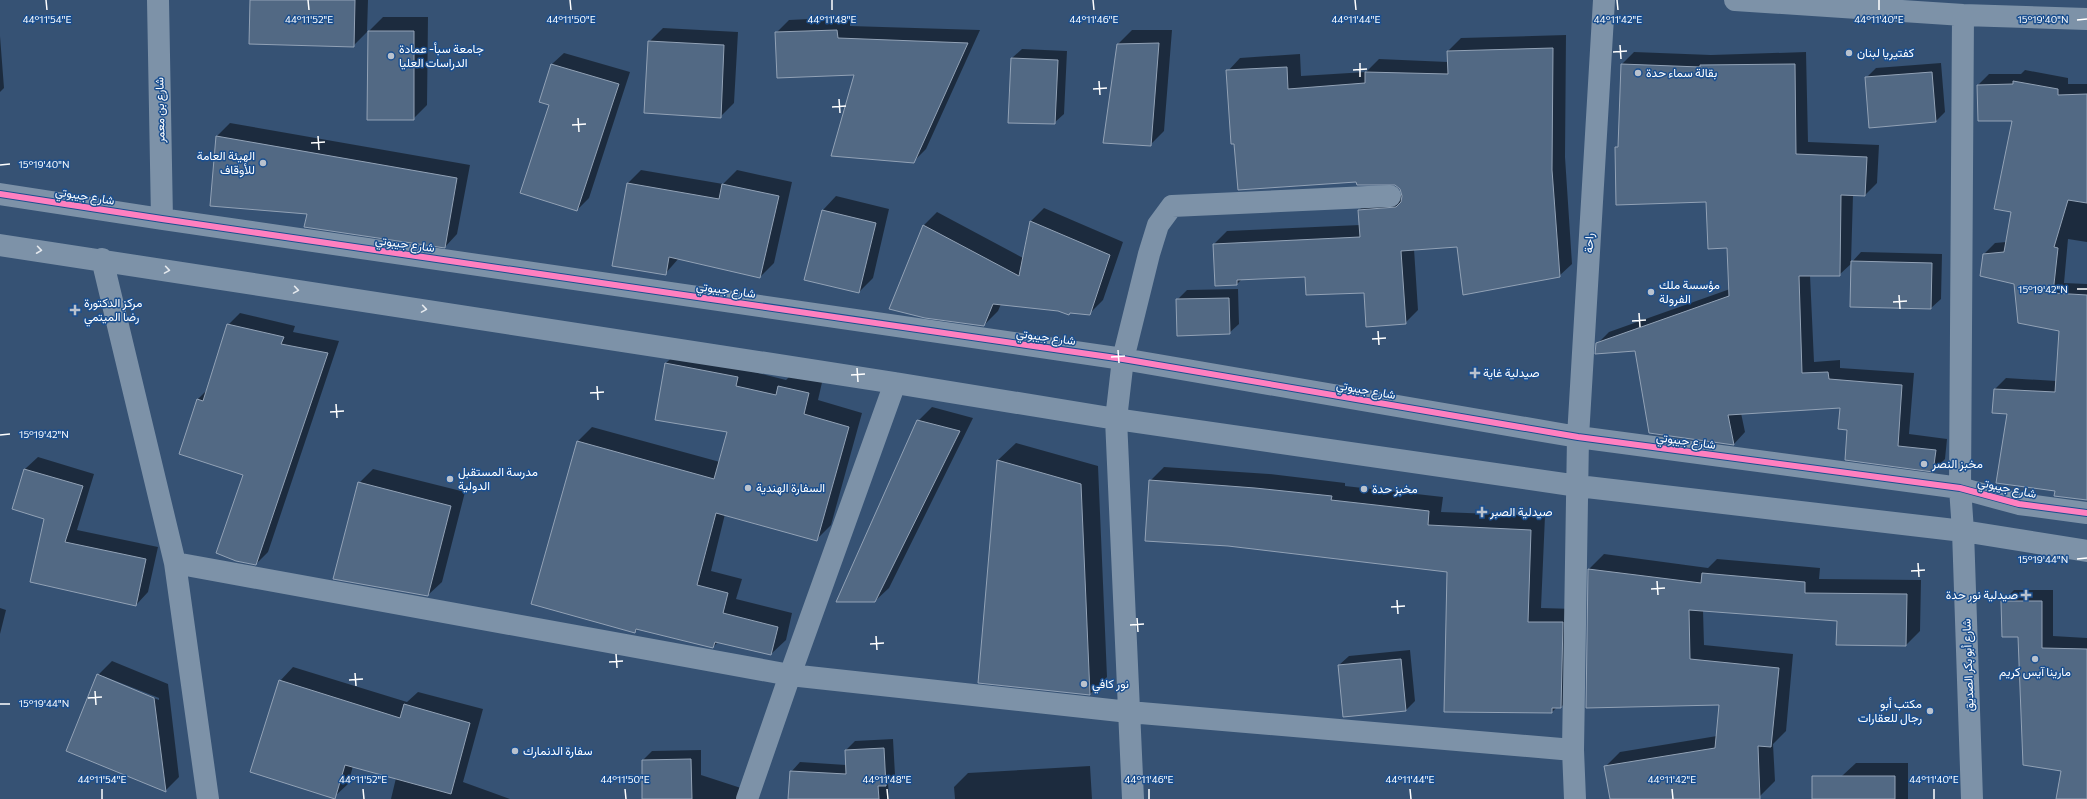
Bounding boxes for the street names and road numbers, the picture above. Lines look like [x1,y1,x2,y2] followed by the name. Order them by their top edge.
[151,77,170,144] street label: شارع بن معمر
[54,183,116,211] street label: شارع جيبوتي
[374,232,436,258] street label: شارع جيبوتي
[1580,232,1598,254] street label: راحة
[695,278,757,304] street label: شارع جيبوتي
[1015,325,1077,351] street label: شارع جيبوتي
[1335,377,1397,405] street label: شارع جيبوتي
[1655,429,1717,455] street label: شارع جيبوتي
[1976,474,2038,504] street label: شارع جيبوتي
[1958,618,1979,712] street label: شارع أبو بكر الصديق

